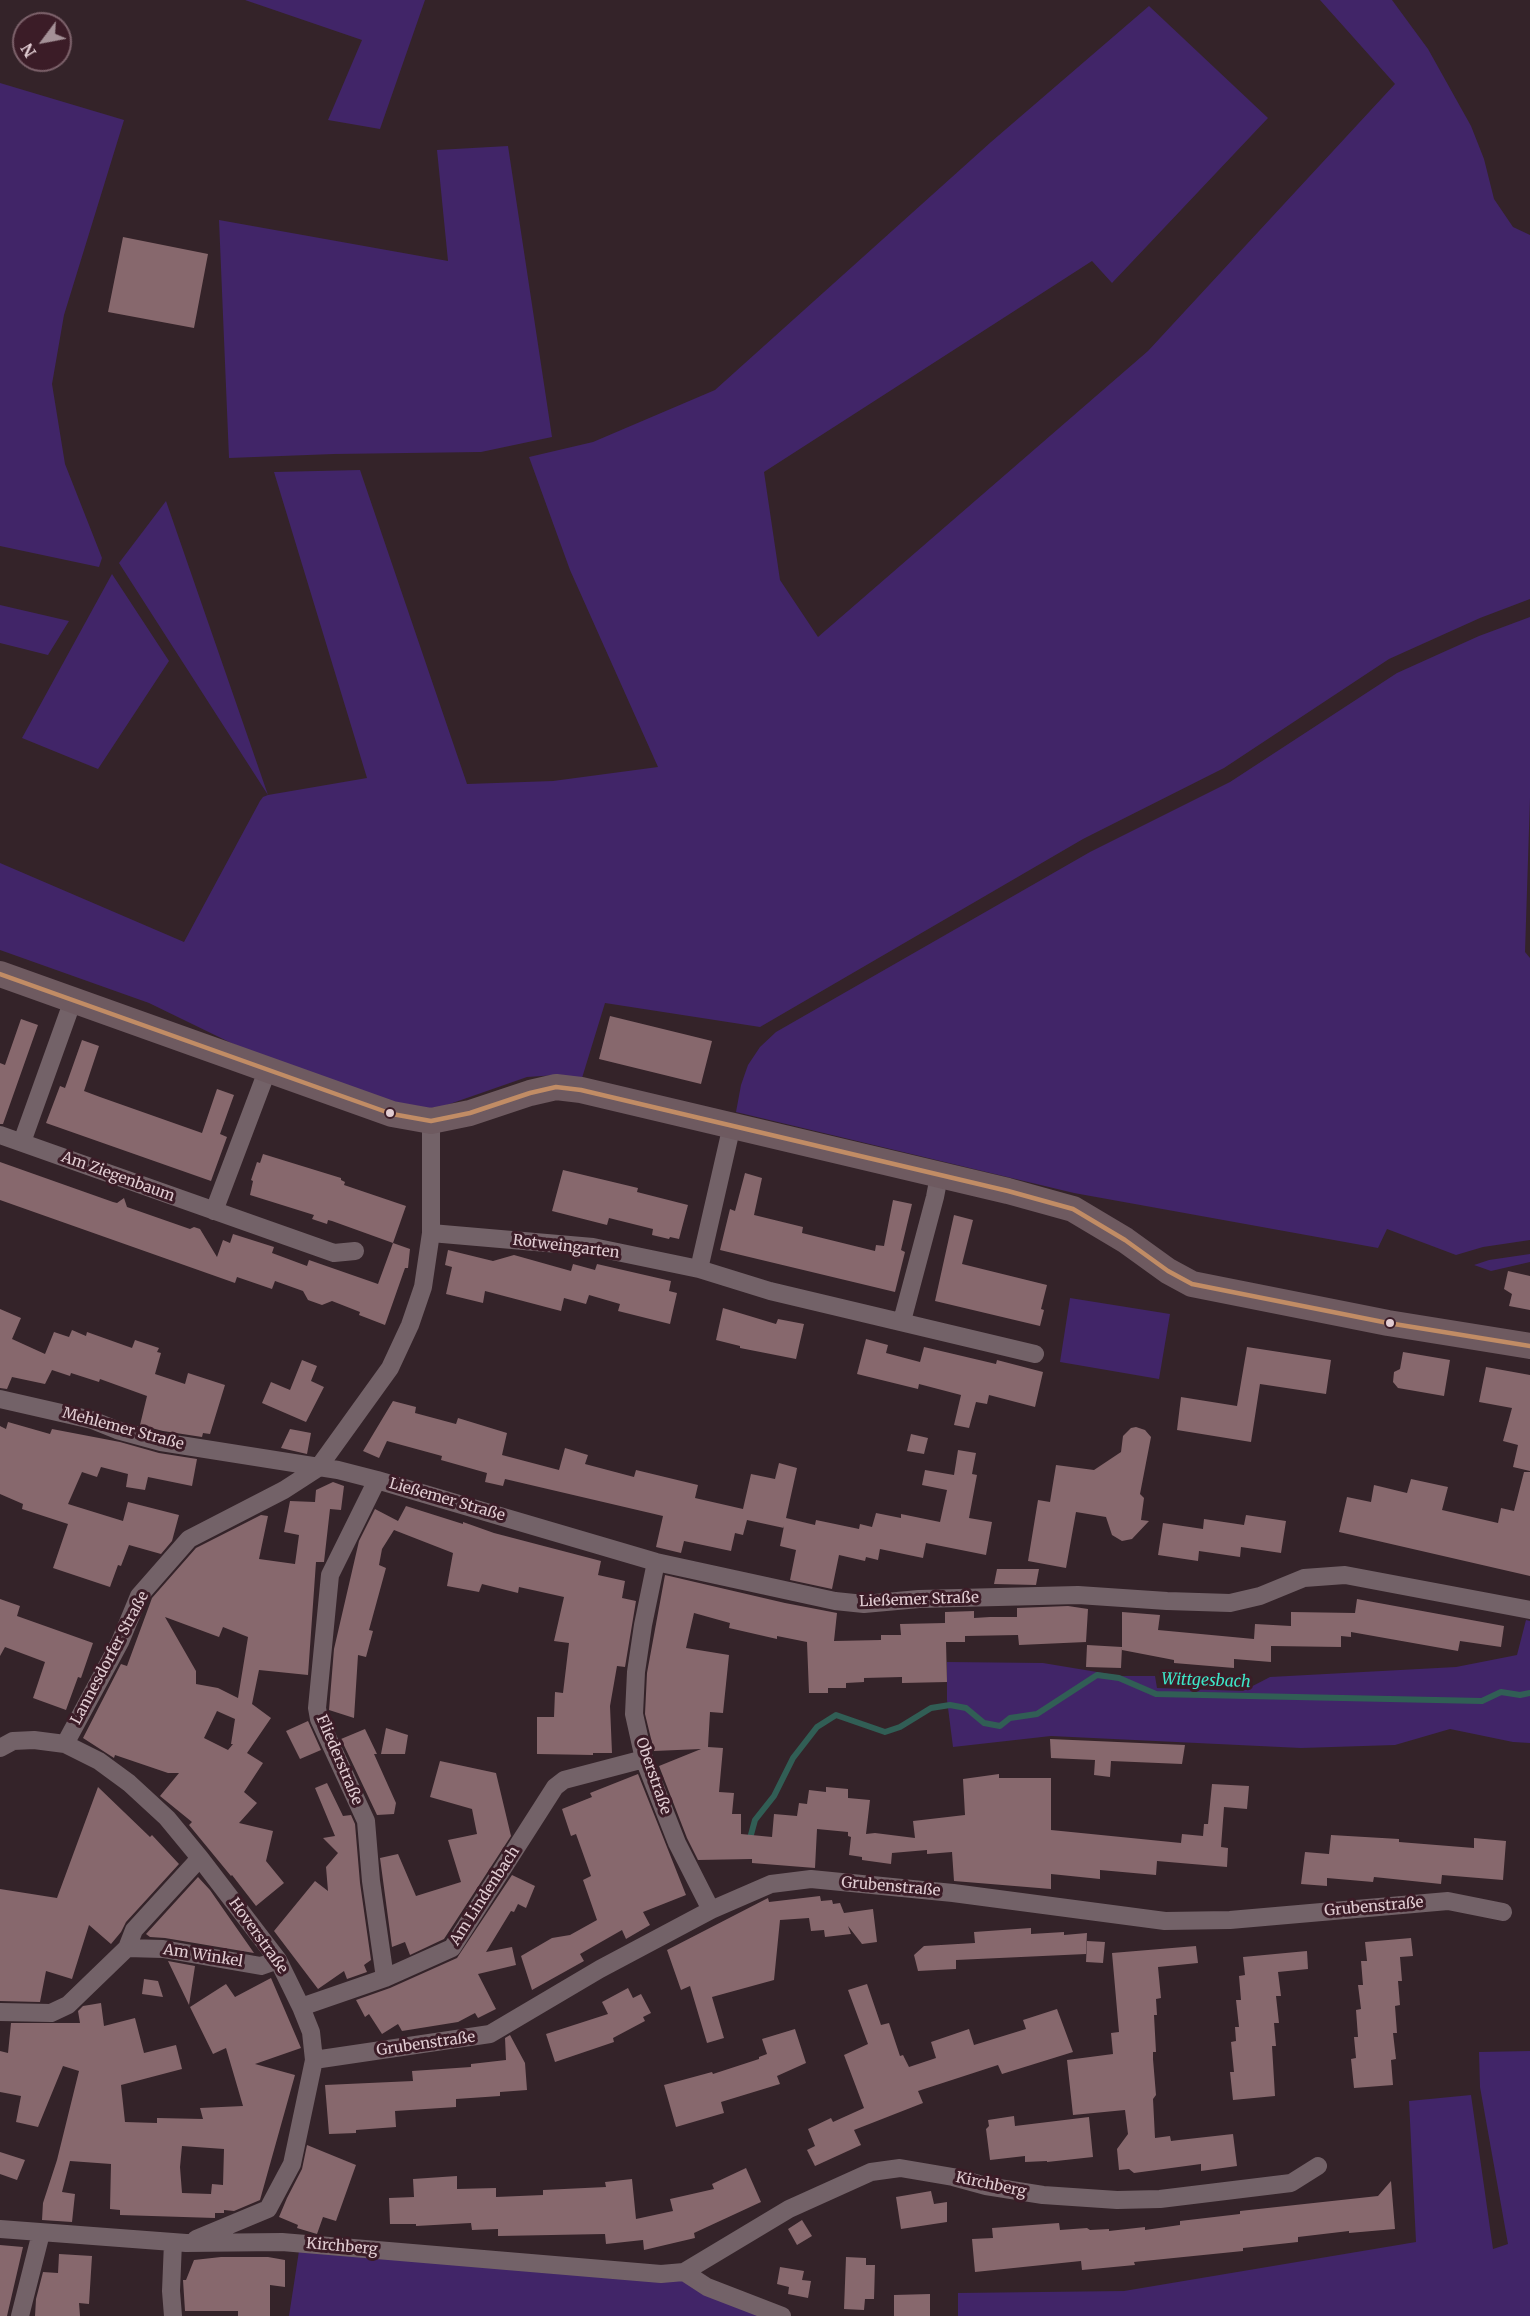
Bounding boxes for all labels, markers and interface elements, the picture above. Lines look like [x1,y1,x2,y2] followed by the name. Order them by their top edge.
[12,12,72,72] north arrow
[17,40,40,61] text: N
[384,1107,396,1119] unlabelled marker
[59,1148,177,1206] street label: Am Ziegenbaum
[512,1232,620,1262] street label: Rotweingarten
[1384,1317,1396,1329] unlabelled marker
[60,1404,186,1454] street label: Mehlemer Straße
[387,1475,507,1525] street label: Ließemer Straße
[67,1588,153,1728] street label: Lannesdorfer Straße
[859,1589,979,1611] street label: Ließemer Straße
[1161,1670,1251,1692] water label: Wittgesbach
[312,1712,366,1808] street label: Fliederstraße
[631,1735,675,1817] street label: Oberstraße
[446,1843,524,1949] street label: Am Lindenbach
[841,1874,941,1900] street label: Grubenstraße
[1324,1894,1424,1920] street label: Grubenstraße
[225,1895,291,1977] street label: Hoverstraße
[162,1941,244,1971] street label: Am Winkel
[376,2028,476,2060] street label: Grubenstraße
[954,2169,1028,2201] street label: Kirchberg
[305,2235,379,2259] street label: Kirchberg

